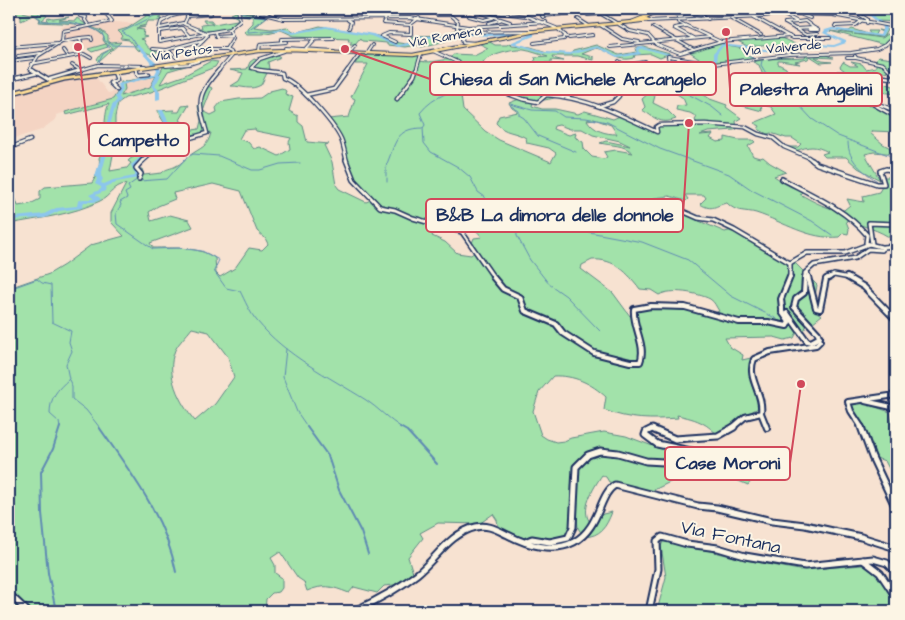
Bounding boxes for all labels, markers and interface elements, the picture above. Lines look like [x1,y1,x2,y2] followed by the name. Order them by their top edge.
[407,21,483,53] street label: Via Ramera
[742,35,823,61] street label: Via Valverde
[151,39,214,67] street label: Via Petos
[430,62,716,95] callout: Chiesa di San Michele Arcangelo
[440,67,707,93] text: Chiesa di San Michele Arcangelo
[730,73,882,106] callout: Palestra Angelini
[740,77,873,103] text: Palestra Angelini
[89,123,189,156] callout: Campetto
[99,128,180,153] text: Campetto
[426,199,683,232] callout: B&B La dimora delle donnole
[436,203,674,228] text: B&B La dimora delle donnole
[665,447,790,480] callout: Case Moroni
[676,451,781,476] text: Case Moroni
[678,514,784,561] street label: Via Fontana

